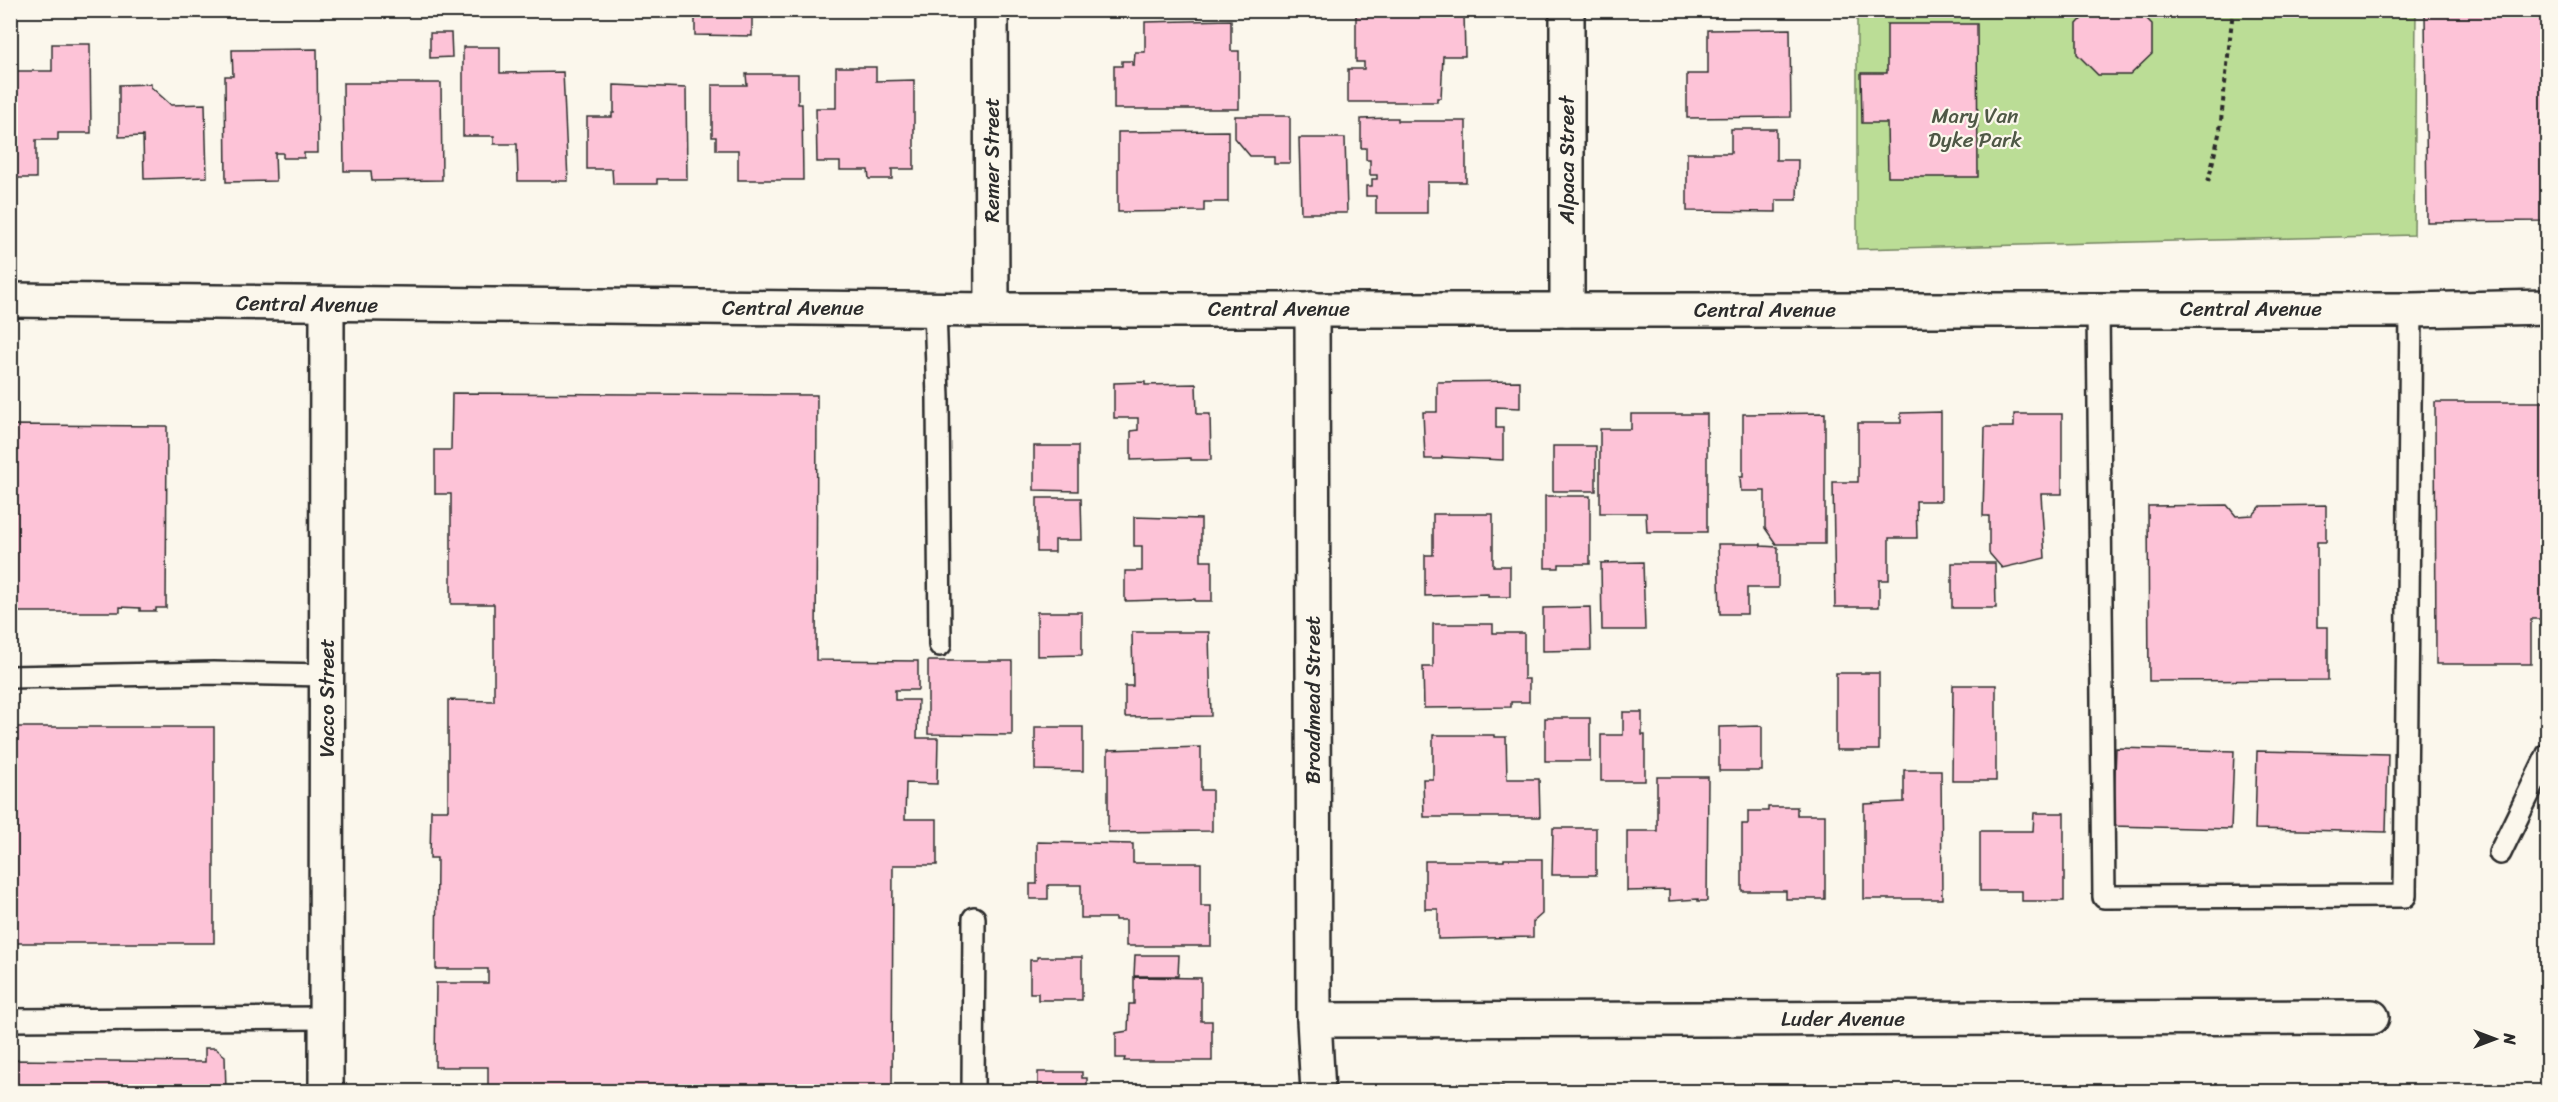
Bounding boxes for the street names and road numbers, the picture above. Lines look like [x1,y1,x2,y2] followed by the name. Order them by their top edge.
[1548,94,1586,225] street label: Alpaca Street
[973,98,1011,222] street label: Remer Street
[236,284,379,324] street label: Central Avenue
[722,289,864,327] street label: Central Avenue
[1208,290,1350,328] street label: Central Avenue
[2180,290,2322,328] street label: Central Avenue
[1694,291,1836,329] street label: Central Avenue
[1294,616,1332,784] street label: Broadmead Street
[308,639,346,758] street label: Vacco Street
[1781,1000,1905,1038] street label: Luder Avenue

